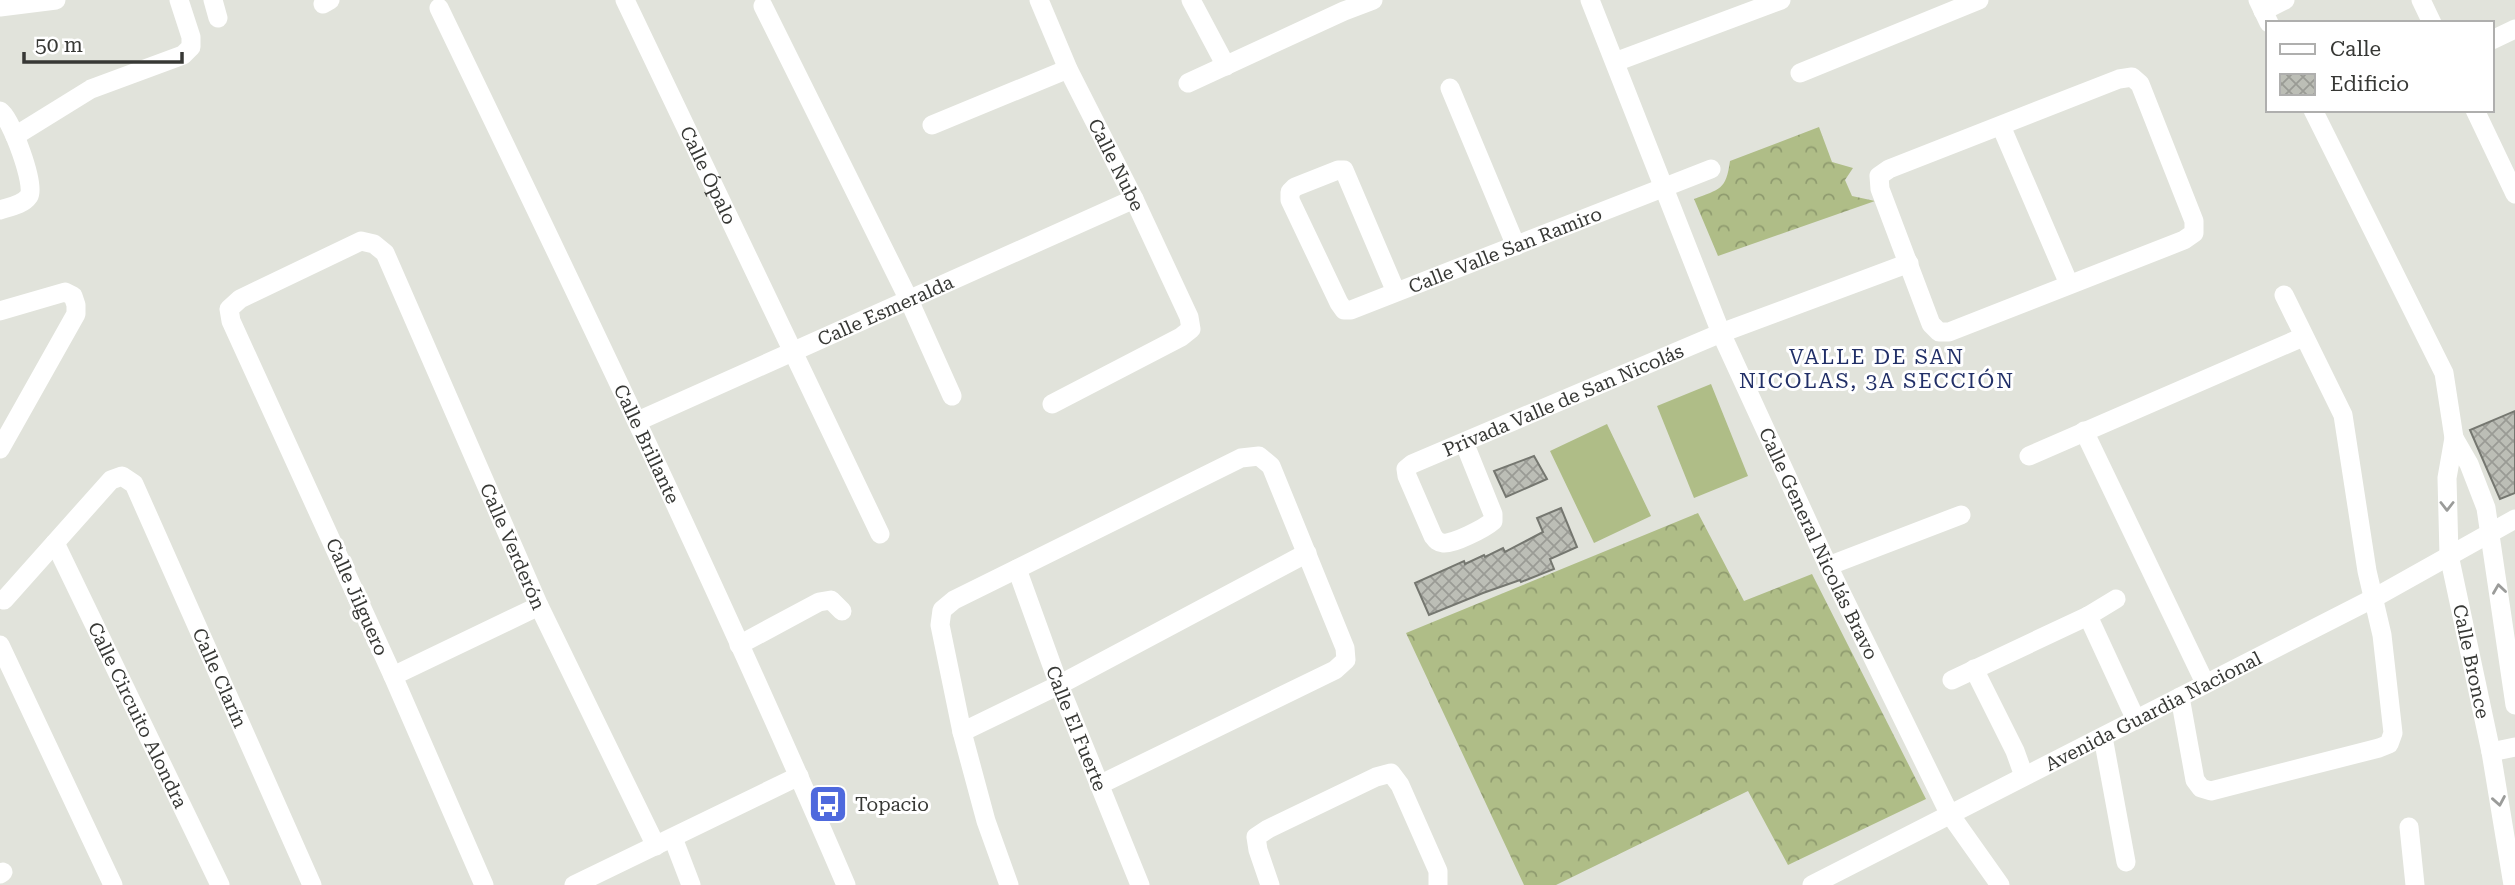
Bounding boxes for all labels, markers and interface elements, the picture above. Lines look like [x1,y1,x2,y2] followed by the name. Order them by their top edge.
[24,21,182,65] scale bar
[2266,21,2494,112] legend
[35,33,83,57] text: 50 m
[2330,37,2381,61] text: Calle
[2330,72,2409,96] text: Edificio
[1084,115,1149,214] street label: Calle Nube
[675,122,742,228] street label: Calle Ópalo
[1405,201,1605,298] street label: Calle Valle San Ramiro
[814,270,958,351] street label: Calle Esmeralda
[1439,339,1687,461] street label: Privada Valle de San Nicolás
[1739,345,2015,393] district label: VALLE DE SAN NICOLAS, 3A SECCIÓN
[609,380,685,507] street label: Calle Brillante
[1754,424,1884,663] street label: Calle General Nicolás Bravo
[475,480,551,613] street label: Calle Verderón
[2439,501,2455,511] one-way arrow
[321,535,393,659] street label: Calle Jilguero
[2491,583,2506,595] one-way arrow
[2448,602,2495,721] street label: Calle Bronce
[83,618,193,812] street label: Calle Circuito Alondra
[188,624,252,731] street label: Calle Clarín
[2041,646,2265,776] street label: Avenida Guardia Nacional
[1041,662,1112,794] street label: Calle El Fuerte
[807,783,849,825] bus stop icon: Topacio
[855,793,929,816] place label: Topacio
[2491,796,2506,807] one-way arrow

